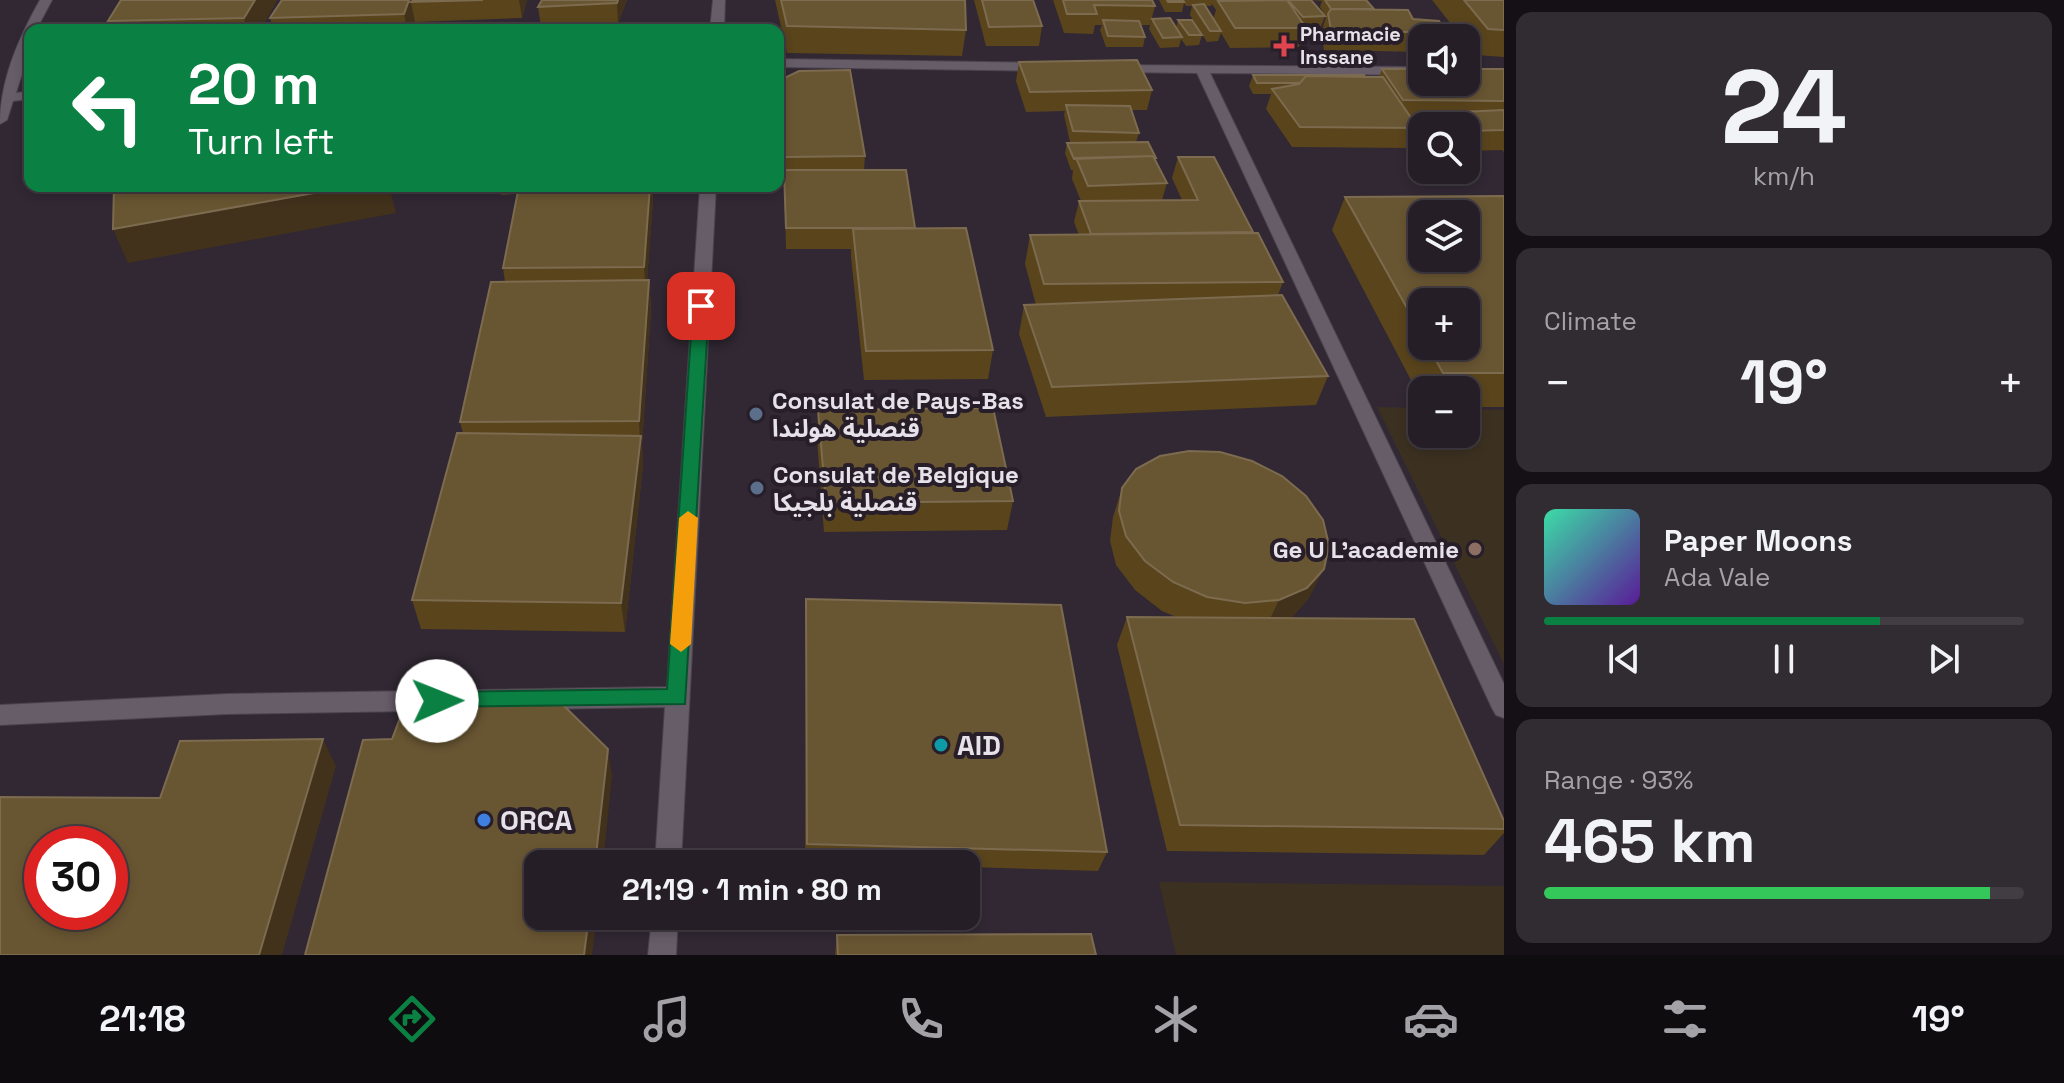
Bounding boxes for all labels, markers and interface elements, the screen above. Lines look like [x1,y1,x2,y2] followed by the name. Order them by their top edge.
[1300,21,1401,70] place label: Pharmacie Inssane
[1408,24,1480,448] map controls
[1408,24,1480,96] button: sound
[1275,37,1293,55] marker: Pharmacie Inssane
[1721,41,1847,173] text: 24
[188,49,320,120] text: 20 m
[56,56,160,160] icon: left
[1408,112,1480,184] button: search
[188,119,335,165] text: Turn left
[1753,159,1815,193] text: km/h
[1408,200,1480,272] button: layers
[667,272,735,340] pin
[679,284,723,328] icon: arrive
[1408,288,1480,360] button: +
[1544,304,1637,338] text: Climate
[1740,344,1828,421] text: 19°
[1544,355,1571,411] text: −
[1997,355,2024,411] text: +
[1408,376,1480,448] button: −
[772,385,1024,444] place label: Consulat de Pays-Bas قنصلية هولندا
[747,405,765,423] marker: Consulat de Pays-Bas قنصلية هولندا
[773,459,1019,518] place label: Consulat de Belgique قنصلية بلجيكا
[748,479,766,497] marker: Consulat de Belgique قنصلية بلجيكا
[1664,521,1853,560] text: Paper Moons
[1273,534,1459,565] place label: Ge U L'academie
[1466,540,1484,558] marker: Ge U L'academie
[1664,560,1770,594] text: Ada Vale
[1602,637,1646,681] icon: previous
[1762,637,1806,681] icon: pause
[1922,637,1966,681] icon: next
[395,659,479,743] position arrow
[957,727,1001,763] place label: AID
[932,736,950,754] marker: AID
[1544,763,1693,797] text: Range · 93%
[500,802,572,838] place label: ORCA
[1544,803,1756,880] text: 465 km
[475,811,493,829] marker: ORCA
[24,826,128,930] speed limit sign: 30
[622,870,882,909] text: 21:19 · 1 min · 80 m
[384,991,440,1047] icon: directions
[639,991,695,1047] icon: music
[893,991,949,1047] icon: phone
[1148,991,1204,1047] icon: climate
[1403,991,1459,1047] icon: car
[1657,991,1713,1047] icon: filters
[99,996,186,1042] text: 21:18
[1912,996,1965,1042] text: 19°

